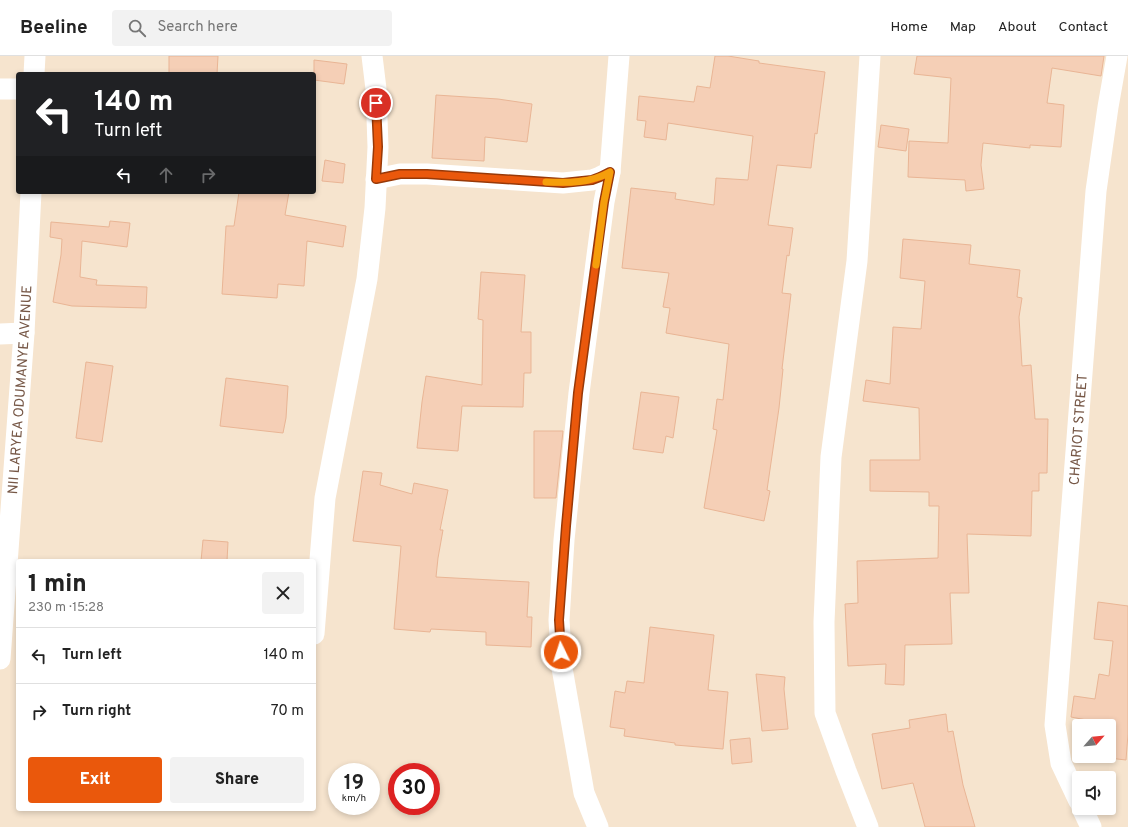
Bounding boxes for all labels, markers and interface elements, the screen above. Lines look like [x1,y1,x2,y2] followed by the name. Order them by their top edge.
[112,10,392,46] search box
[20,16,88,40] text: Beeline
[126,17,148,39] icon: search
[158,18,238,37] text: Search here
[891,19,928,36] text: Home
[950,19,976,36] text: Map
[998,19,1037,36] text: About
[1059,19,1108,36] text: Contact
[94,85,173,121] text: 140 m
[359,86,393,120] pin
[28,88,80,140] icon: left
[365,92,387,114] icon: arrive
[94,120,162,143] text: Turn left
[113,164,135,186] icon: left
[155,164,177,186] icon: ahead
[197,164,219,186] icon: right
[5,285,36,495] street label: NII LARYEA ODUMANYE AVENUE
[1066,373,1092,486] street label: CHARIOT STREET
[28,570,87,600] text: 1 min
[262,572,304,614] button: close
[28,600,104,616] text: 230 m · 15:28
[540,631,582,673] position arrow
[28,645,50,667] icon: left
[62,646,122,665] text: Turn left
[264,646,304,665] text: 140 m
[28,701,50,723] icon: right
[62,702,131,721] text: Turn right
[271,702,304,721] text: 70 m
[1072,719,1116,763] north arrow
[1072,719,1116,815] map controls
[28,757,162,803] button: Exit
[170,757,304,803] button: Share
[388,763,440,815] speed limit sign: 30
[344,771,364,797] text: 19
[1072,771,1116,815] button: sound
[342,792,366,805] text: km/h

